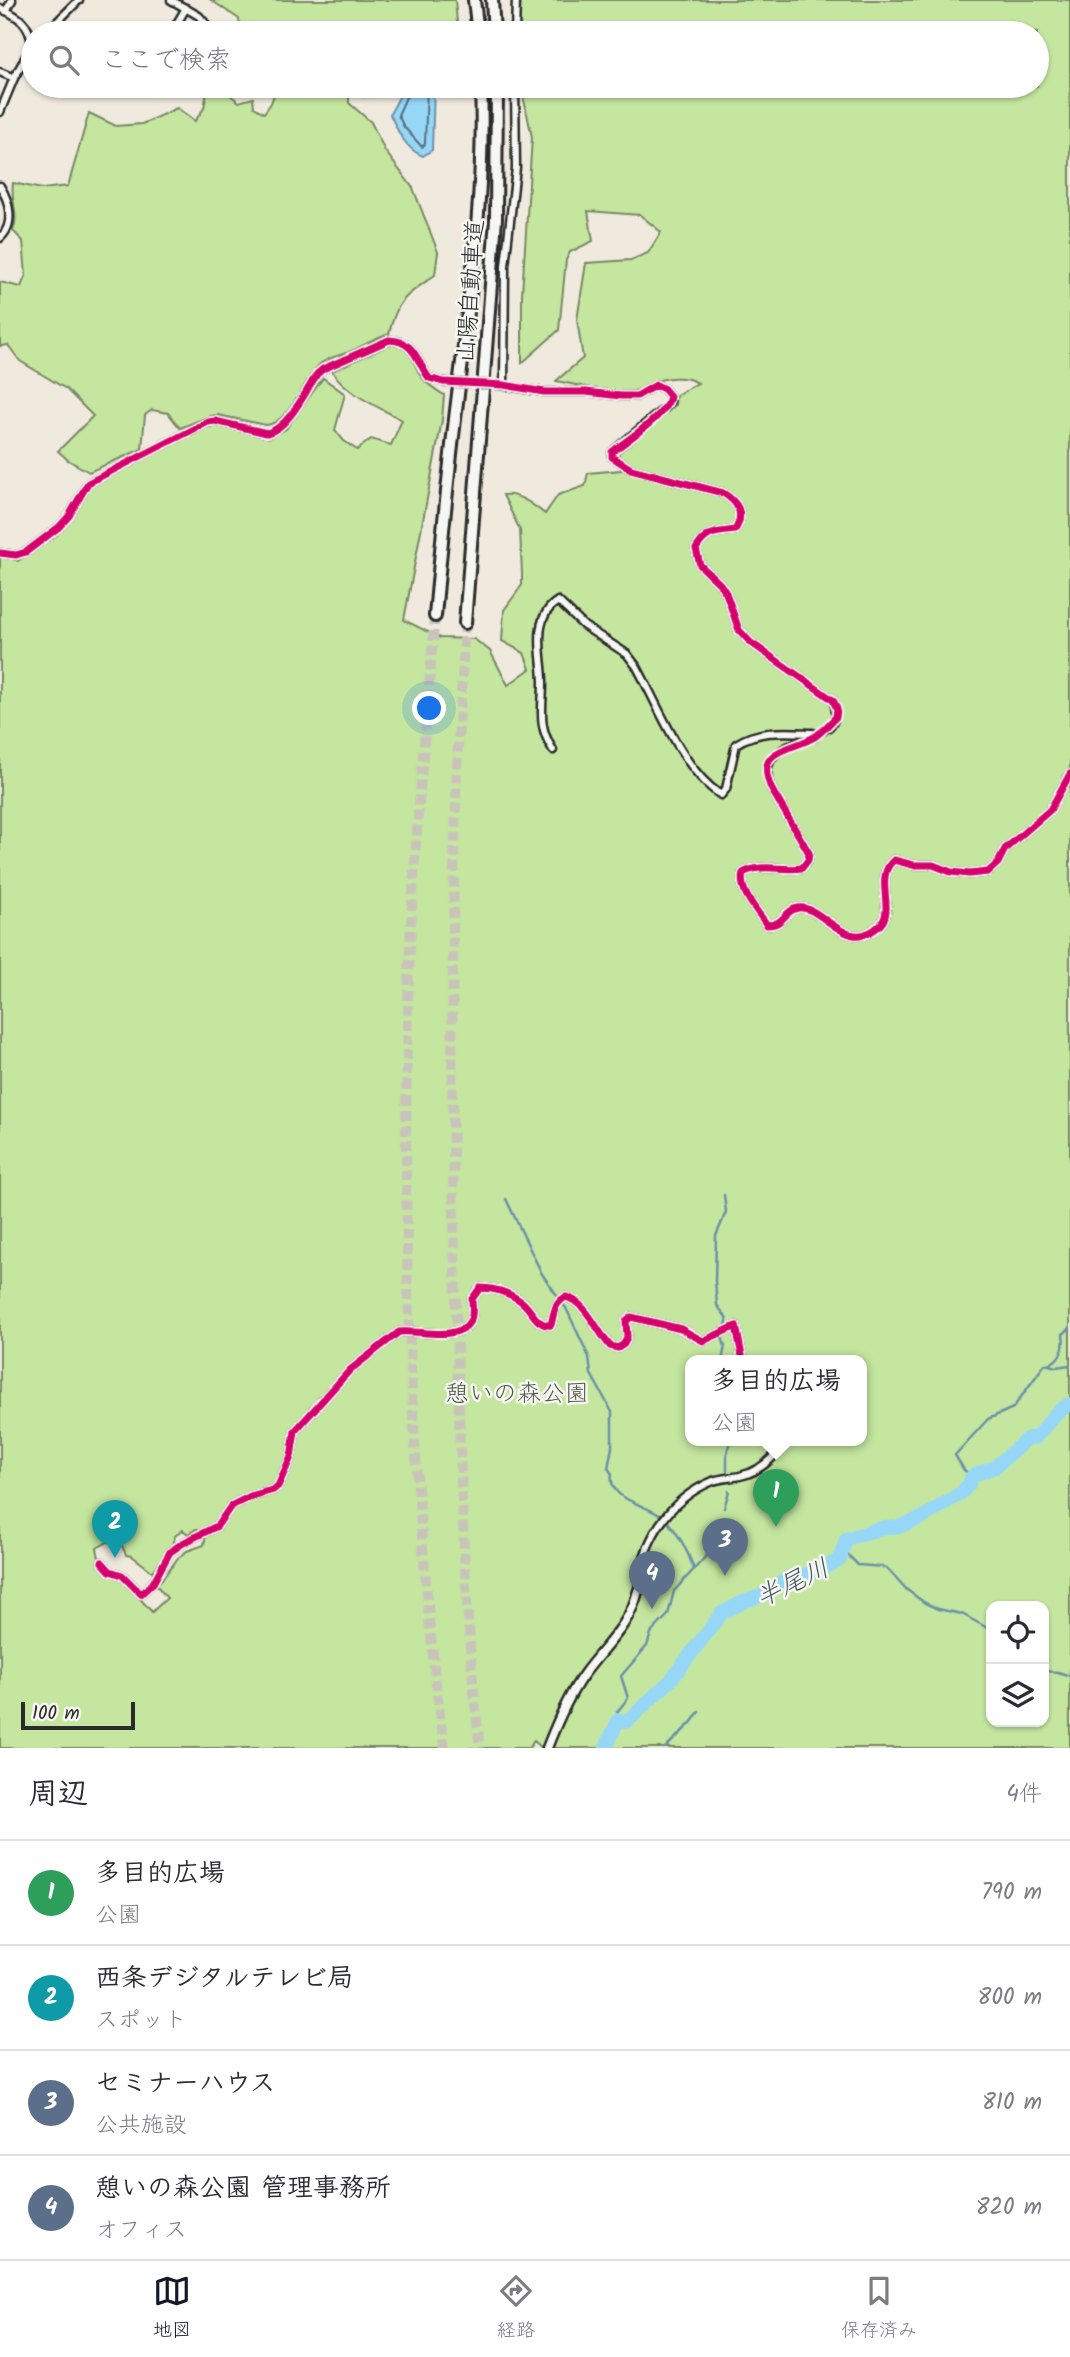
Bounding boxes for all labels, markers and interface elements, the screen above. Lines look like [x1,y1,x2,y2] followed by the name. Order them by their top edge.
[21,21,1049,98] search box
[101,40,231,82] text: ここで検索
[45,41,83,79] icon: search
[447,218,496,364] street label: 山陽自動車道
[412,691,446,725] your location
[685,1355,867,1446] popup
[711,1361,841,1403] text: 多目的広場
[445,1375,589,1414] park label: 憩いの森公園
[711,1406,757,1442] text: 公園
[753,1469,799,1527] pin: 1
[92,1500,138,1558] pin: 2
[702,1518,748,1576] pin: 3
[749,1548,837,1619] water label: 半尾川
[629,1551,675,1609] pin: 4
[986,1601,1049,1727] map controls
[986,1601,1049,1664] button: locate
[986,1664,1049,1727] button: layers
[21,1699,135,1731] scale bar
[32,1699,80,1729] text: 100 m
[28,1771,88,1819] text: 周辺
[1006,1777,1042,1813] text: 4件
[95,1853,225,1895] text: 多目的広場
[48,1875,54,1911] text: 1
[981,1875,1042,1911] text: 790 m
[95,1898,141,1934] text: 公園
[95,1958,353,2000] text: 西条デジタルテレビ局
[44,1980,58,2016] text: 2
[978,1980,1042,2016] text: 800 m
[95,2003,187,2039] text: スポット
[95,2063,275,2105] text: セミナーハウス
[45,2085,57,2121] text: 3
[982,2085,1042,2121] text: 810 m
[95,2108,187,2144] text: 公共施設
[95,2168,391,2210] text: 憩いの森公園 管理事務所
[45,2190,57,2226] text: 4
[976,2190,1042,2226] text: 820 m
[95,2213,187,2249] text: オフィス
[153,2272,191,2346] tab: 地図
[497,2272,535,2346] tab: 経路
[841,2272,917,2346] tab: 保存済み

